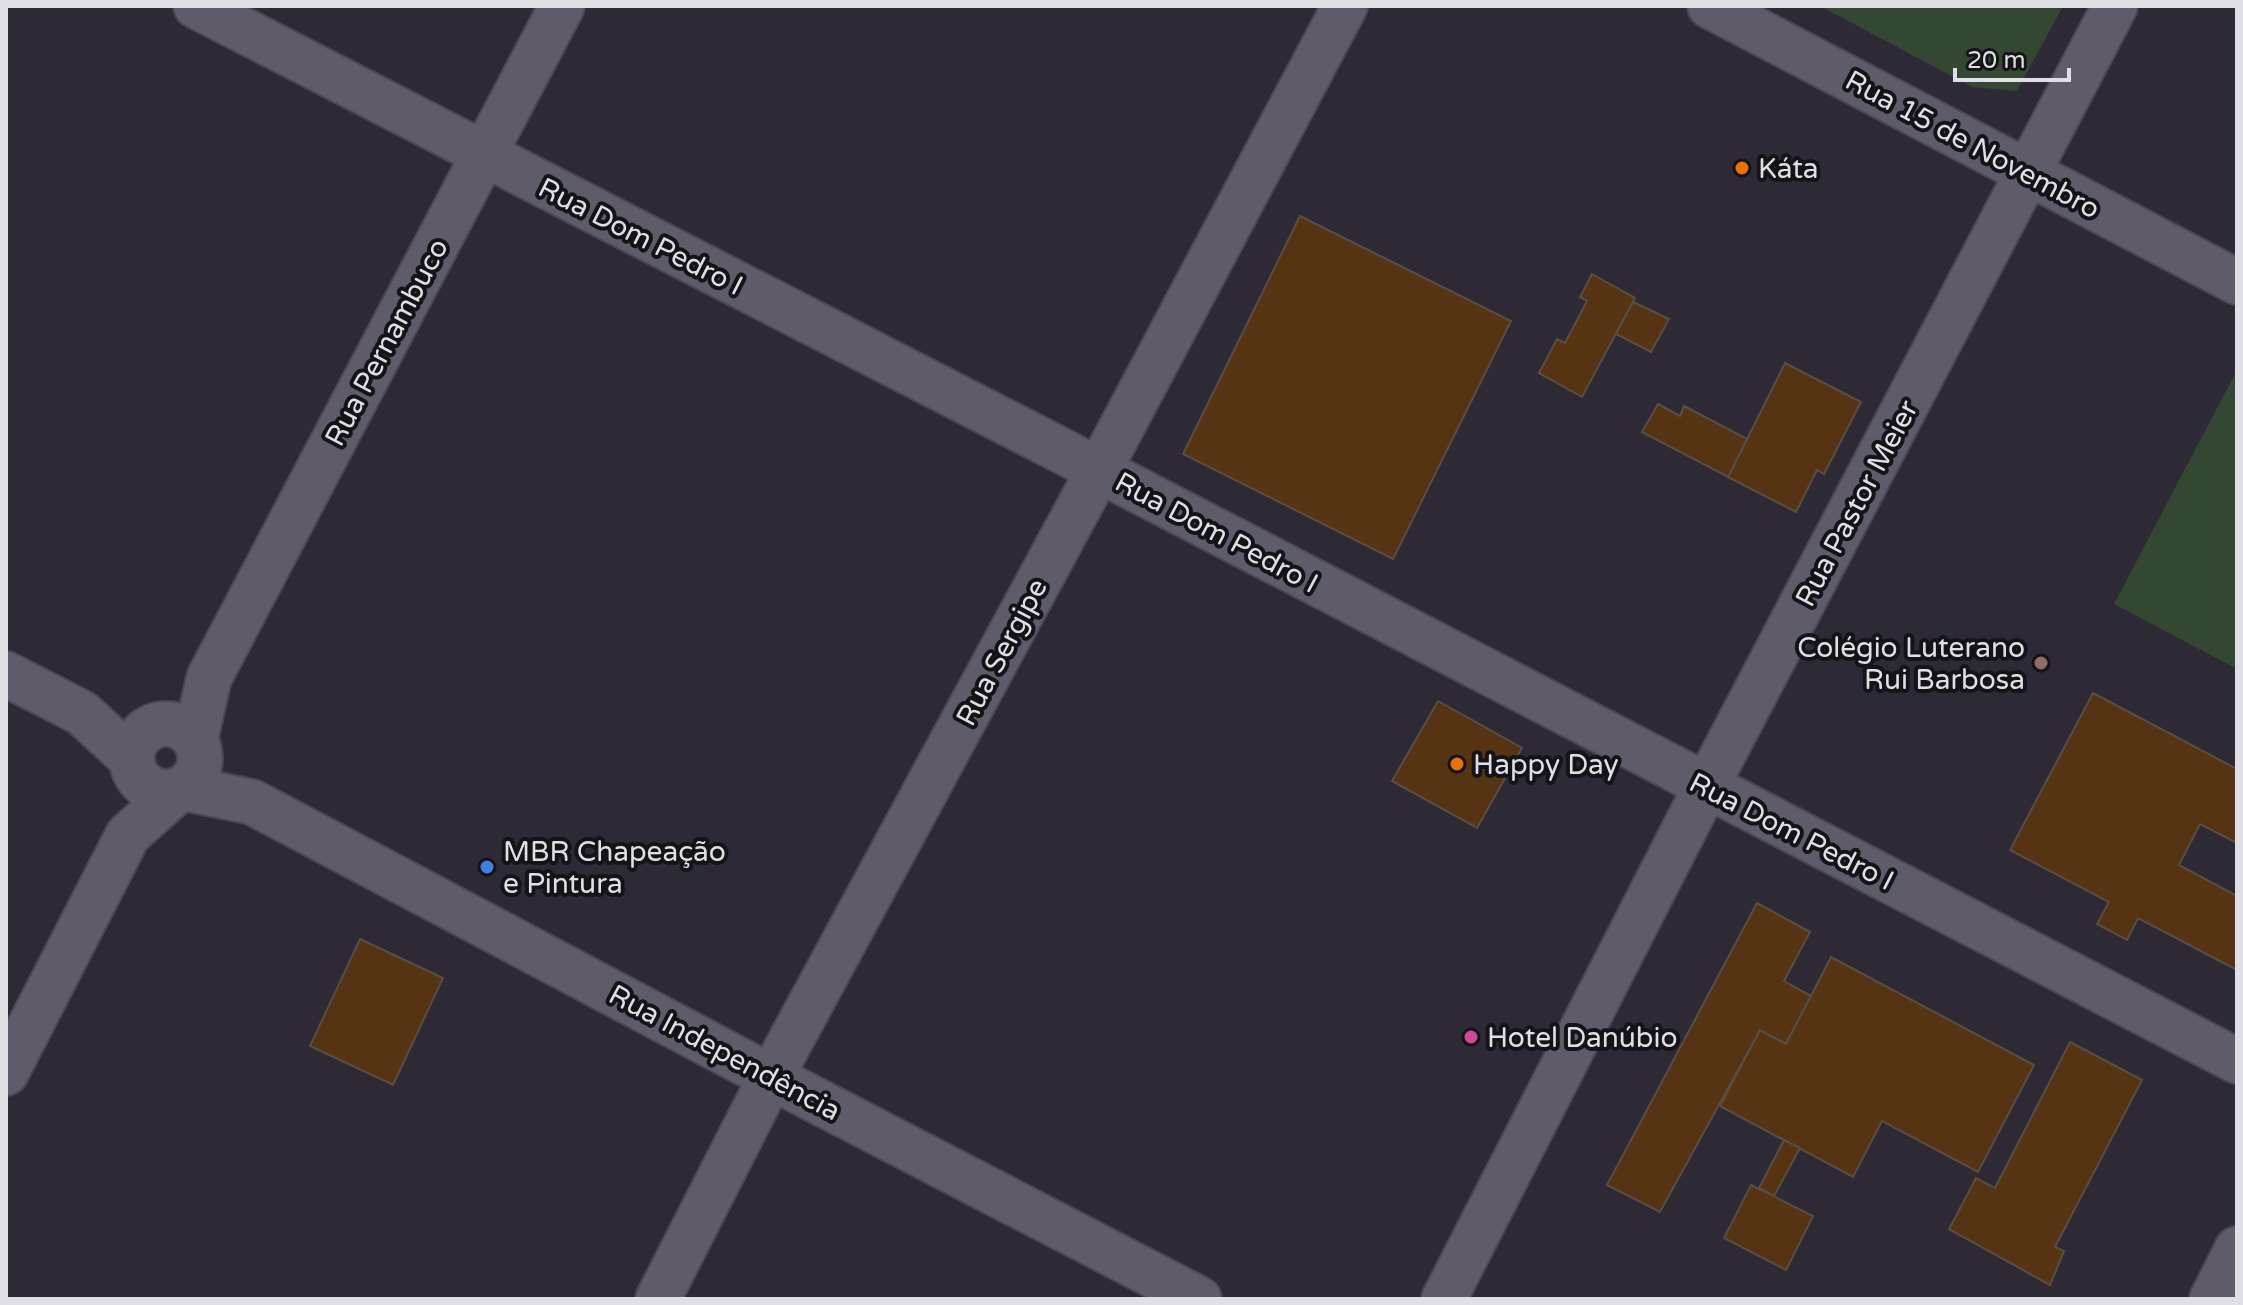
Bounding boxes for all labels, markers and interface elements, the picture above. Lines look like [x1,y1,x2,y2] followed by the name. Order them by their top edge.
[1955,32,2069,82] scale bar
[1967,46,2025,75] text: 20 m
[1839,63,2106,226] street label: Rua 15 de Novembro
[1758,152,1819,186] place label: Káta
[1733,159,1751,177] marker: Káta
[533,171,749,303] street label: Rua Dom Pedro I
[318,233,456,452] street label: Rua Pernambuco
[1788,394,1926,612] street label: Rua Pastor Meier
[1109,465,1324,601] street label: Rua Dom Pedro I
[949,573,1055,732] street label: Rua Sergipe
[1797,631,2025,697] place label: Colégio Luterano Rui Barbosa
[2032,654,2050,672] marker: Colégio Luterano Rui Barbosa
[1473,748,1619,782] place label: Happy Day
[1448,755,1466,773] marker: Happy Day
[1684,766,1900,898] street label: Rua Dom Pedro I
[503,835,726,901] place label: MBR Chapeação e Pintura
[478,858,496,876] marker: MBR Chapeação e Pintura
[603,978,846,1128] street label: Rua Independência
[1487,1021,1677,1055] place label: Hotel Danúbio
[1462,1028,1480,1046] marker: Hotel Danúbio

